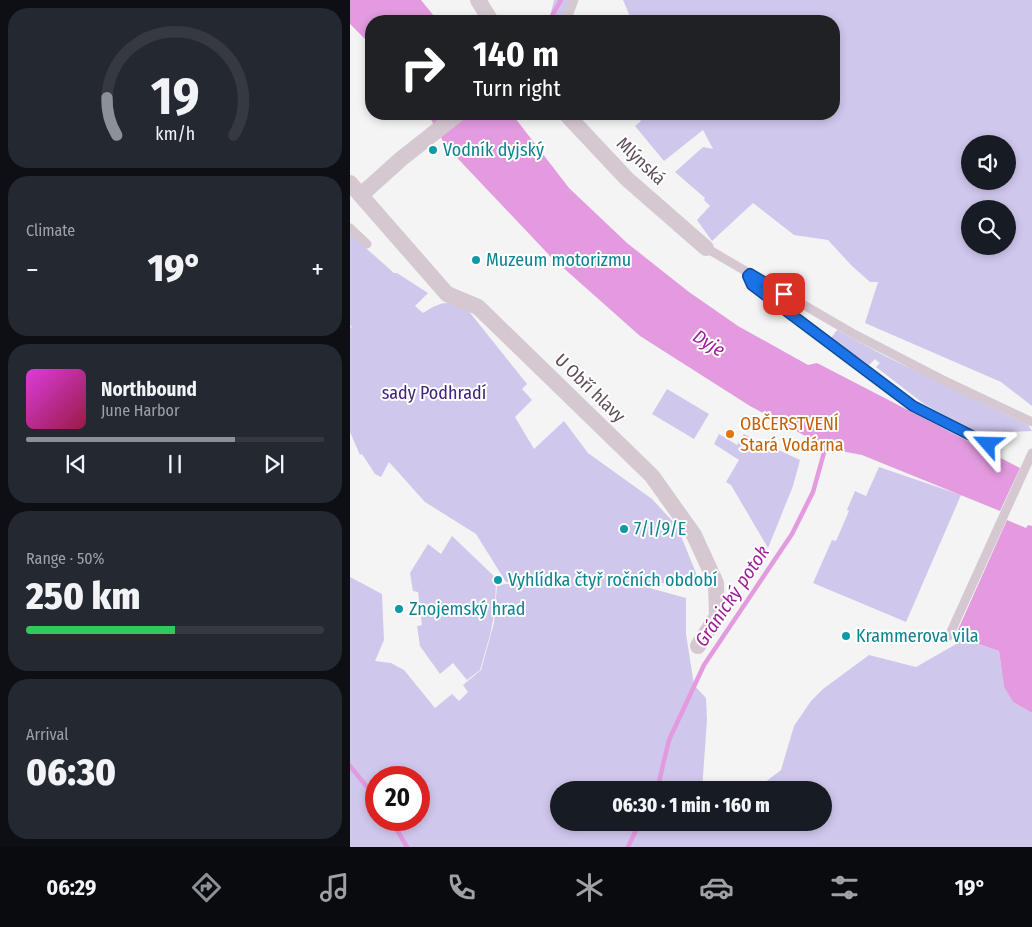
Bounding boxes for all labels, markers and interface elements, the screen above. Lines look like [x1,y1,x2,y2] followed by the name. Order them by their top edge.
[473,33,559,75] text: 140 m
[390,35,455,100] icon: right
[151,65,199,128] text: 19
[473,75,561,102] text: Turn right
[155,123,195,145] text: km/h
[612,132,670,190] street label: Mlýnská
[961,135,1016,255] map controls
[961,135,1016,190] button: sound
[443,139,544,161] place label: Vodník dyjský
[427,144,439,156] marker: Vodník dyjský
[961,200,1016,255] button: search
[26,221,75,240] text: Climate
[148,245,202,291] text: 19°
[486,249,631,271] place label: Muzeum motorizmu
[26,253,39,286] text: −
[311,253,324,286] text: +
[470,254,482,266] marker: Muzeum motorizmu
[763,273,805,315] pin
[770,280,798,308] icon: arrive
[689,324,729,362] water label: Dyje
[550,349,630,427] street label: U Obří hlavy
[101,378,197,401] text: Northbound
[382,382,487,404] park label: sady Podhradí
[101,401,179,420] text: June Harbor
[740,412,844,456] place label: OBČERSTVENÍ Stará Vodárna
[961,417,1013,469] position arrow
[724,428,736,440] marker: OBČERSTVENÍ Stará Vodárna
[62,450,90,478] icon: previous
[161,450,189,478] icon: pause
[260,450,288,478] icon: next
[634,518,686,540] place label: 7/I/9/E
[618,523,630,535] marker: 7/I/9/E
[690,541,774,651] water label: Gránický potok
[26,549,105,568] text: Range · 50%
[508,569,718,591] place label: Vyhlídka čtyř ročních období
[26,573,140,619] text: 250 km
[492,574,504,586] marker: Vyhlídka čtyř ročních období
[409,598,525,620] place label: Znojemský hrad
[393,603,405,615] marker: Znojemský hrad
[856,625,979,647] place label: Krammerova vila
[840,630,852,642] marker: Krammerova vila
[26,725,68,744] text: Arrival
[26,749,116,795] text: 06:30
[365,766,430,831] speed limit sign: 20
[612,794,770,817] text: 06:30 · 1 min · 160 m
[189,870,224,905] icon: directions
[317,870,352,905] icon: music
[444,870,479,905] icon: phone
[572,870,607,905] icon: climate
[699,870,734,905] icon: car
[827,870,862,905] icon: filters
[46,874,96,901] text: 06:29
[955,874,986,901] text: 19°

